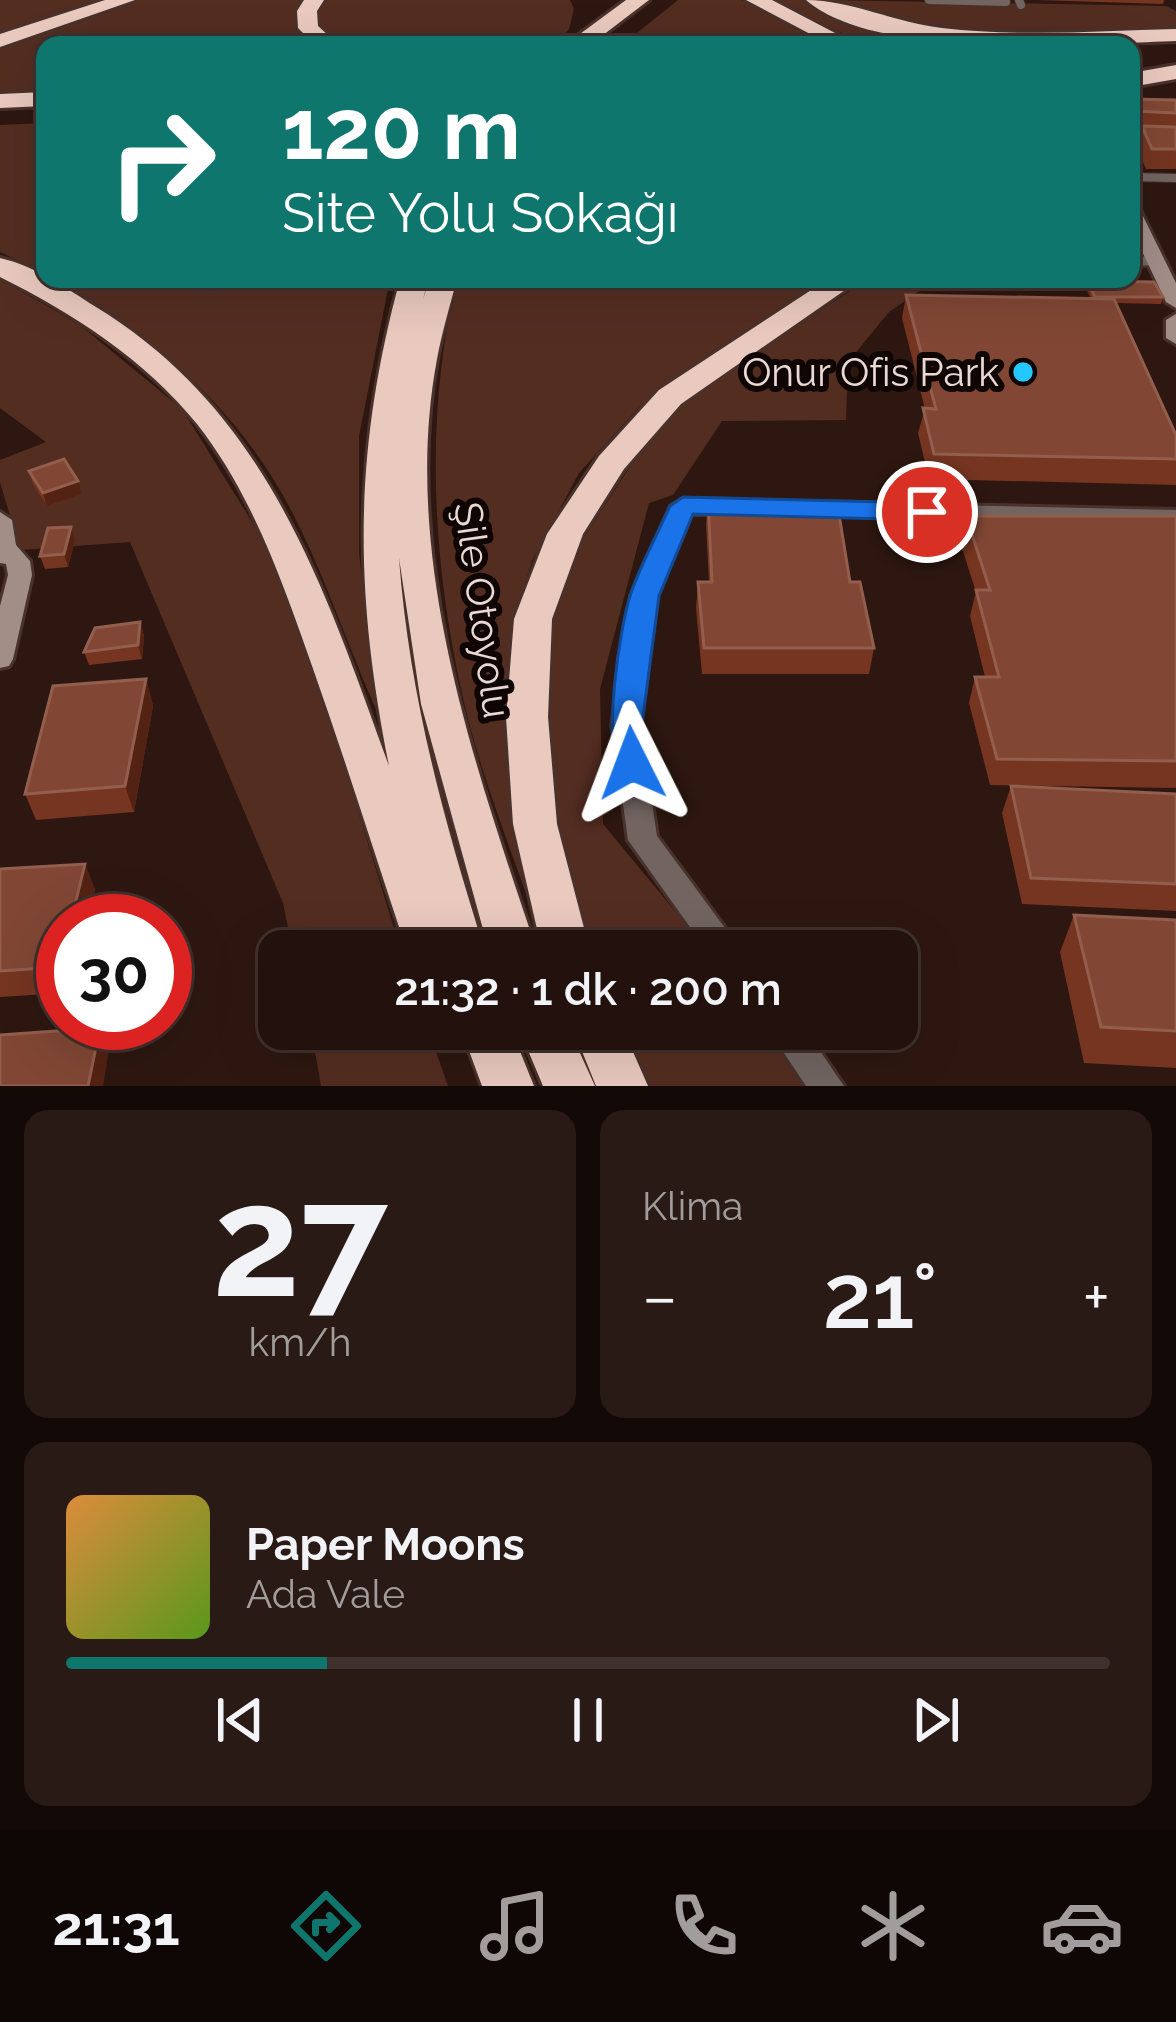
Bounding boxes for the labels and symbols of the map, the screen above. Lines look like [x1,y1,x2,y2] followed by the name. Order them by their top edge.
[742,349,999,395] place label: Onur Ofis Park
[1010,359,1036,385] marker: Onur Ofis Park
[876,461,978,563] pin
[445,499,521,721] street label: Şile Otoyolu
[569,700,695,826] position arrow
[36,894,192,1050] speed limit sign: 30

